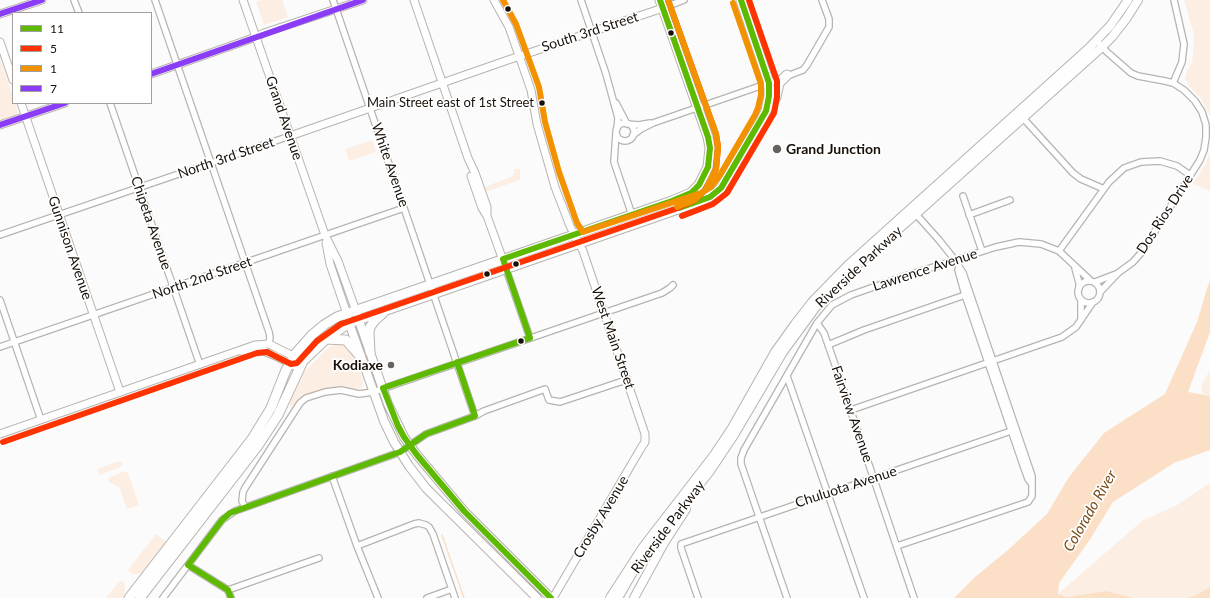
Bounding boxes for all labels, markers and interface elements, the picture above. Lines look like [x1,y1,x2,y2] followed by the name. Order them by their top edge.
[503,4,513,14] unlabelled marker
[539,8,641,56] street label: South 3rd Street
[12,12,152,104] legend
[50,21,64,36] text: 11
[666,28,676,38] unlabelled marker
[50,41,57,56] text: 5
[50,61,57,76] text: 1
[262,74,306,162] street label: Grand Avenue
[50,81,57,96] text: 7
[367,95,534,111] place label: Main Street east of 1st Street
[537,98,547,108] marker: Main Street east of 1st Street
[368,121,412,209] street label: White Avenue
[175,134,277,182] street label: North 3rd Street
[786,141,881,157] place label: Grand Junction
[771,143,783,155] marker: Grand Junction
[1133,171,1197,257] street label: Dos Rios Drive
[127,174,175,272] street label: Chipeta Avenue
[44,194,96,302] street label: Gunnison Avenue
[812,223,906,311] street label: Riverside Parkway
[871,245,979,295] street label: Lawrence Avenue
[150,253,254,303] street label: North 2nd Street
[511,259,521,269] unlabelled marker
[482,269,492,279] unlabelled marker
[588,285,638,391] street label: West Main Street
[516,336,526,346] unlabelled marker
[333,357,383,373] place label: Kodiaxe
[386,360,396,370] marker: Kodiaxe
[828,363,876,465] street label: Fairview Avenue
[793,463,899,511] street label: Chuluota Avenue
[1059,467,1121,555] water label: Colorado River
[570,473,632,561] street label: Crosby Avenue
[628,477,708,577] street label: Riverside Parkway

